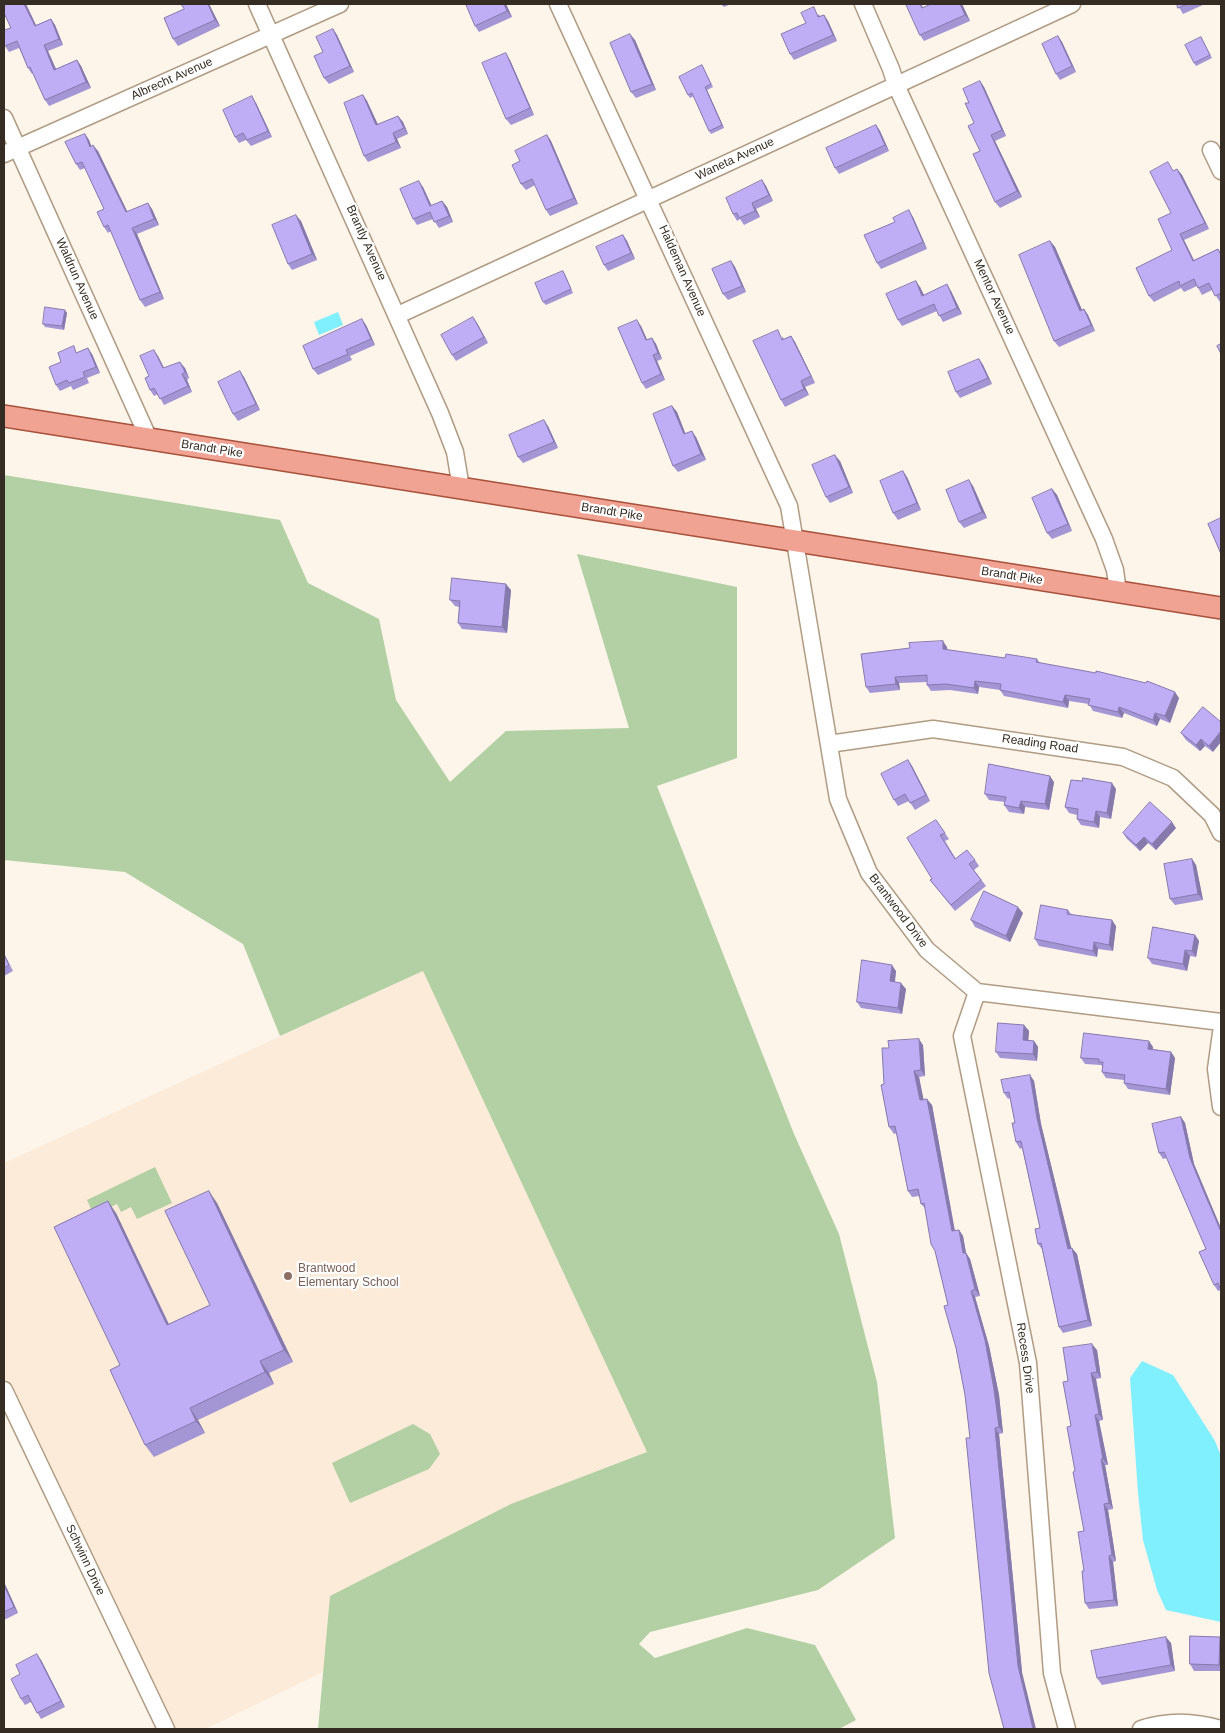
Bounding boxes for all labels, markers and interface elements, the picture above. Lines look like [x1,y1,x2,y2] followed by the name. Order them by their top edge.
[129,55,215,103] street label: Albrecht Avenue
[694,135,776,183] street label: Waneta Avenue
[343,203,389,283] street label: Brantly Avenue
[655,223,709,319] street label: Haldeman Avenue
[53,236,101,322] street label: Waldrun Avenue
[970,257,1018,337] street label: Mentor Avenue
[180,437,244,461] street label: Brandt Pike
[580,500,644,524] street label: Brandt Pike
[980,564,1044,588] street label: Brandt Pike
[1001,732,1079,756] street label: Reading Road
[866,871,930,951] street label: Brantwood Drive
[298,1262,399,1290] place label: Brantwood Elementary School
[282,1270,294,1282] marker: Brantwood Elementary School
[1013,1322,1037,1394] street label: Recess Drive
[62,1522,108,1598] street label: Schwinn Drive

